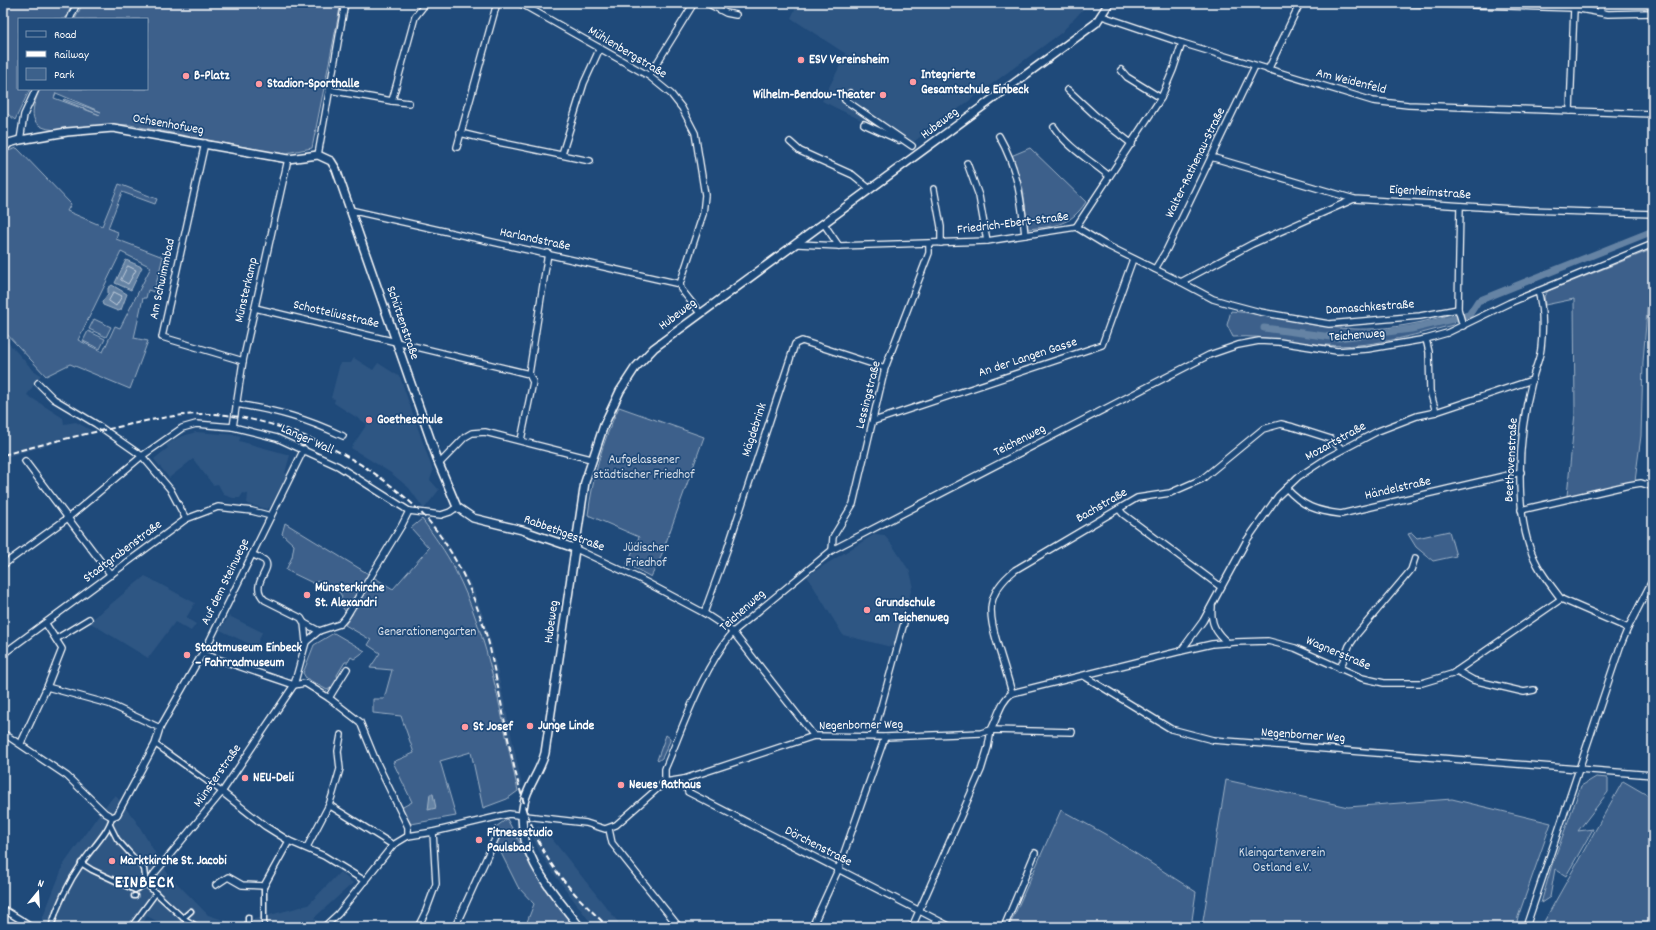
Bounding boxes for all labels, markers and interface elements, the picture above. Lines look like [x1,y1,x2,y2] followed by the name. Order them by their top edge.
[18,18,148,90] legend
[584,22,670,84] street label: Mühlenbergstraße
[54,27,76,44] text: Road
[54,47,90,64] text: Railway
[809,51,889,70] place label: ESV Vereinsheim
[796,55,806,65] marker: ESV Vereinsheim
[1314,64,1388,100] street label: Am Weidenfeld
[921,66,1029,100] place label: Integrierte Gesamtschule Einbeck
[54,67,75,84] text: Park
[194,67,230,86] place label: B-Platz
[181,71,191,81] marker: B-Platz
[267,75,360,94] place label: Stadion-Sporthalle
[908,77,918,87] marker: Integrierte Gesamtschule Einbeck
[254,79,264,89] marker: Stadion-Sporthalle
[753,86,876,105] place label: Wilhelm-Bendow-Theater
[878,90,888,100] marker: Wilhelm-Bendow-Theater
[917,103,963,145] street label: Hubeweg
[1161,104,1231,221] street label: Walter-Rathenau-Straße
[131,109,205,141] street label: Ochsenhofweg
[1389,181,1472,205] street label: Eigenheimstraße
[956,208,1070,240] street label: Friedrich-Ebert-Straße
[498,223,572,257] street label: Harlandstraße
[145,237,181,321] street label: Am Schwimmbad
[230,256,264,324] street label: Münsterkamp
[380,283,424,363] street label: Schützenstraße
[655,294,701,336] street label: Hubeweg
[1325,295,1415,321] street label: Damaschkestraße
[291,296,381,334] street label: Schotteliusstraße
[1328,325,1386,347] street label: Teichenweg
[976,333,1080,383] street label: An der Langen Gasse
[851,359,887,431] street label: Lessingstraße
[737,401,773,459] street label: Mägdebrink
[377,411,443,430] place label: Goetheschule
[364,415,374,425] marker: Goetheschule
[1302,417,1370,467] street label: Mozartstraße
[1500,417,1524,503] street label: Beethovenstraße
[277,420,337,460] street label: Langer Wall
[991,420,1050,462] street label: Teichenweg
[593,451,695,485] park label: Aufgelassener städtischer Friedhof
[1363,472,1433,506] street label: Händelstraße
[1073,484,1131,528] street label: Bachstraße
[521,511,607,557] street label: Rabbethgestraße
[80,516,167,588] street label: Stadtgrabenstraße
[197,535,255,628] street label: Auf dem Steinwege
[623,539,669,573] park label: Jüdischer Friedhof
[315,579,385,613] place label: Münsterkirche St. Alexandri
[716,585,770,637] street label: Teichenweg
[302,590,312,600] marker: Münsterkirche St. Alexandri
[875,594,949,628] place label: Grundschule am Teichenweg
[540,599,564,645] street label: Hubeweg
[862,605,872,615] marker: Grundschule am Teichenweg
[378,623,476,642] park label: Generationengarten
[1303,632,1374,676] street label: Wagnerstraße
[195,639,303,673] place label: Stadtmuseum Einbeck – Fahrradmuseum
[182,650,192,660] marker: Stadtmuseum Einbeck – Fahrradmuseum
[819,716,904,736] street label: Negenborner Weg
[538,717,595,736] place label: Junge Linde
[473,718,514,737] place label: St Josef
[525,721,535,731] marker: Junge Linde
[460,722,470,732] marker: St Josef
[1260,724,1346,748] street label: Negenborner Weg
[189,740,247,811] street label: Münsterstraße
[253,769,295,788] place label: NEU-Deli
[240,773,250,783] marker: NEU-Deli
[629,776,702,795] place label: Neues Rathaus
[616,780,626,790] marker: Neues Rathaus
[781,822,855,872] street label: Dörchenstraße
[487,824,553,858] place label: Fitnessstudio Paulsbad
[474,835,484,845] marker: Fitnessstudio Paulsbad
[1239,844,1325,878] park label: Kleingartenverein Ostland e.V.
[120,852,227,871] place label: Marktkirche St. Jacobi
[107,856,117,866] marker: Marktkirche St. Jacobi
[18,872,58,912] north arrow
[115,872,175,896] district label: EINBECK
[35,876,46,893] text: N

